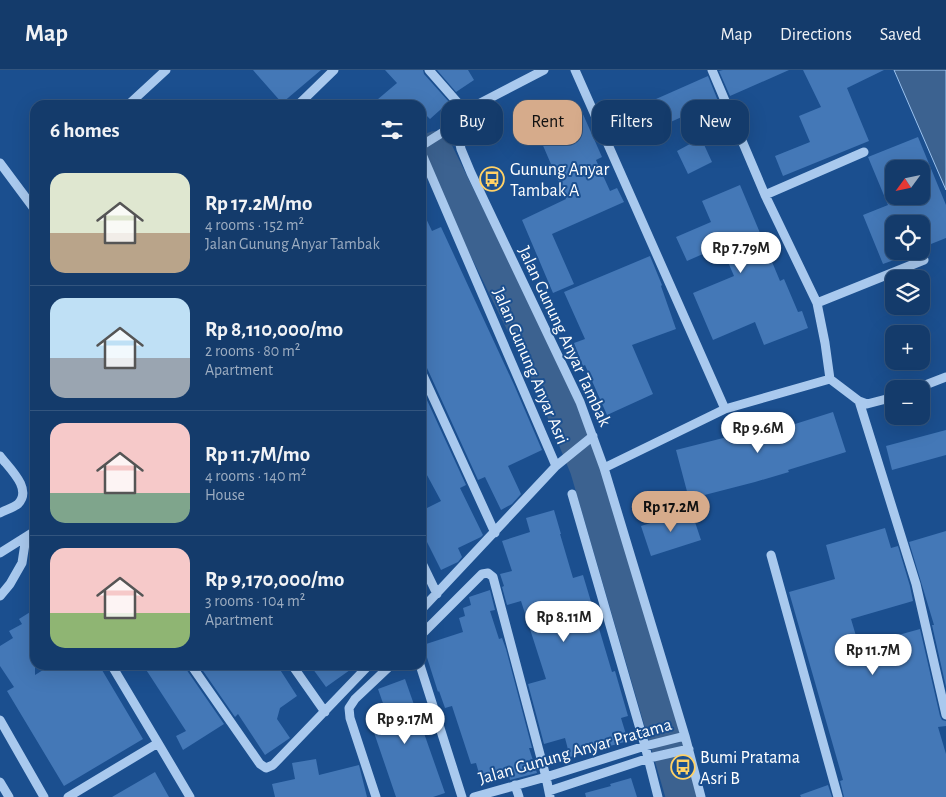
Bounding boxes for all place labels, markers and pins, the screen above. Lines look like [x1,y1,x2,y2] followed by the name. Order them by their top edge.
[510,161,609,200] place label: Gunung Anyar Tambak A
[479,166,505,192] bus stop icon: Gunung Anyar Tambak A
[689,232,793,274] pin: Rp 7.79M
[712,412,804,454] pin: Rp 9.6M
[619,490,723,533] pin: Rp 17.2M
[512,600,616,643] pin: Rp 8.11M
[821,634,925,676] pin: Rp 11.7M
[353,702,457,745] pin: Rp 9.17M
[700,749,800,788] place label: Bumi Pratama Asri B
[670,754,696,780] bus stop icon: Bumi Pratama Asri B

